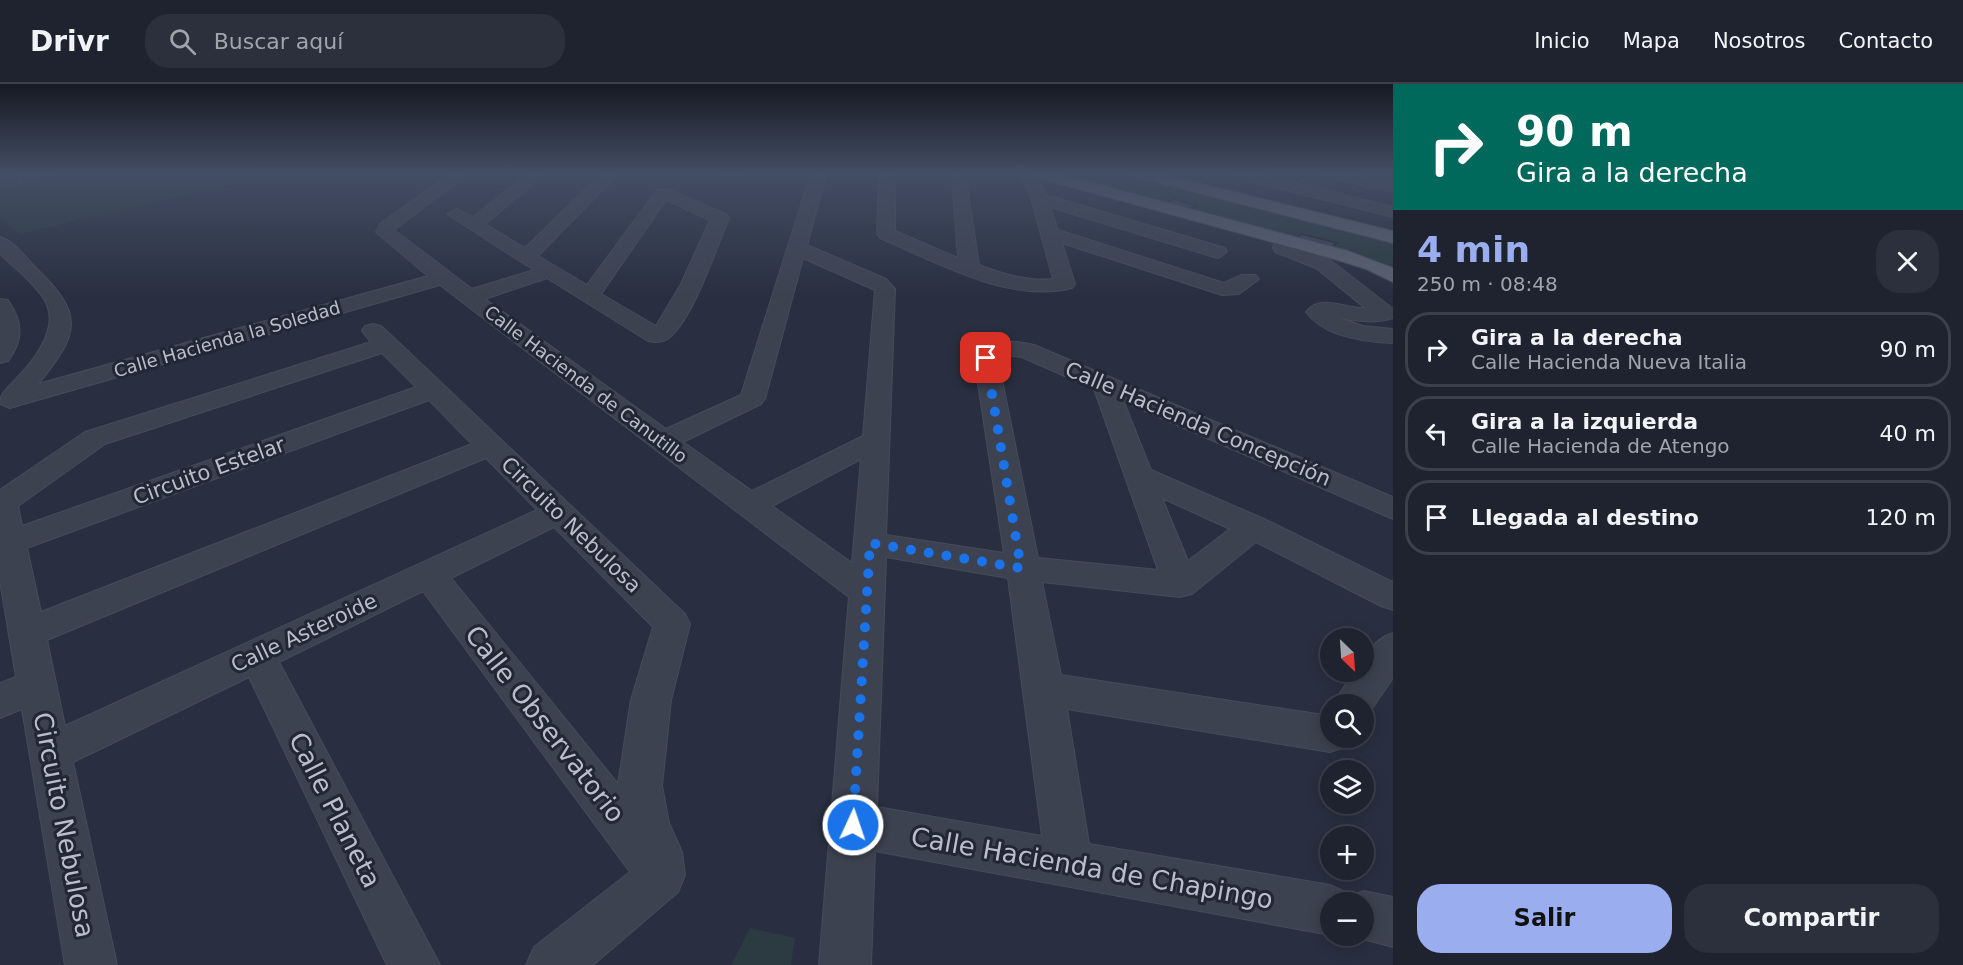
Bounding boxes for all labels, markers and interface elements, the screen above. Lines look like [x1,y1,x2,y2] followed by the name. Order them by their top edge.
[145,14,565,68] search box
[30,25,109,58] text: Drivr
[166,25,199,58] icon: search
[214,29,343,54] text: Buscar aquí
[1534,29,1590,53] text: Inicio
[1623,29,1680,53] text: Mapa
[1713,29,1805,53] text: Nosotros
[1838,29,1933,53] text: Contacto
[1516,107,1633,156] text: 90 m
[1417,108,1495,186] icon: right
[1516,157,1748,188] text: Gira a la derecha
[1417,229,1530,270] text: 4 min
[1876,230,1939,293] button: close
[1417,272,1558,296] text: 250 m · 08:48
[111,297,343,381] street label: Calle Hacienda la Soledad
[481,301,691,467] street label: Calle Hacienda de Canutillo
[1471,325,1683,350] text: Gira a la derecha
[960,332,1011,383] pin
[1420,333,1453,366] icon: right
[1880,337,1936,362] text: 90 m
[969,341,1002,374] icon: arrive
[1471,350,1747,374] text: Calle Hacienda Nueva Italia
[1062,357,1334,491] street label: Calle Hacienda Concepción
[1471,409,1698,434] text: Gira a la izquierda
[1420,417,1453,450] icon: left
[1880,421,1936,446] text: 40 m
[130,432,289,510] street label: Circuito Estelar
[1471,434,1730,458] text: Calle Hacienda de Atengo
[496,452,646,598] street label: Circuito Nebulosa
[1420,501,1453,534] icon: arrive
[1471,505,1699,530] text: Llegada al destino
[1866,505,1936,530] text: 120 m
[227,589,381,677] street label: Calle Asteroide
[459,620,631,828] street label: Calle Observatorio
[1320,628,1374,682] north arrow
[1320,628,1374,946] map controls
[1320,694,1374,748] button: search
[27,710,101,940] street label: Circuito Nebulosa
[283,727,387,893] street label: Calle Planeta
[1320,760,1374,814] button: layers
[821,793,885,857] position arrow
[909,821,1275,915] street label: Calle Hacienda de Chapingo
[1320,826,1374,880] button: +
[1417,884,1672,953] button: Salir
[1684,884,1939,953] button: Compartir
[1320,892,1374,946] button: −

